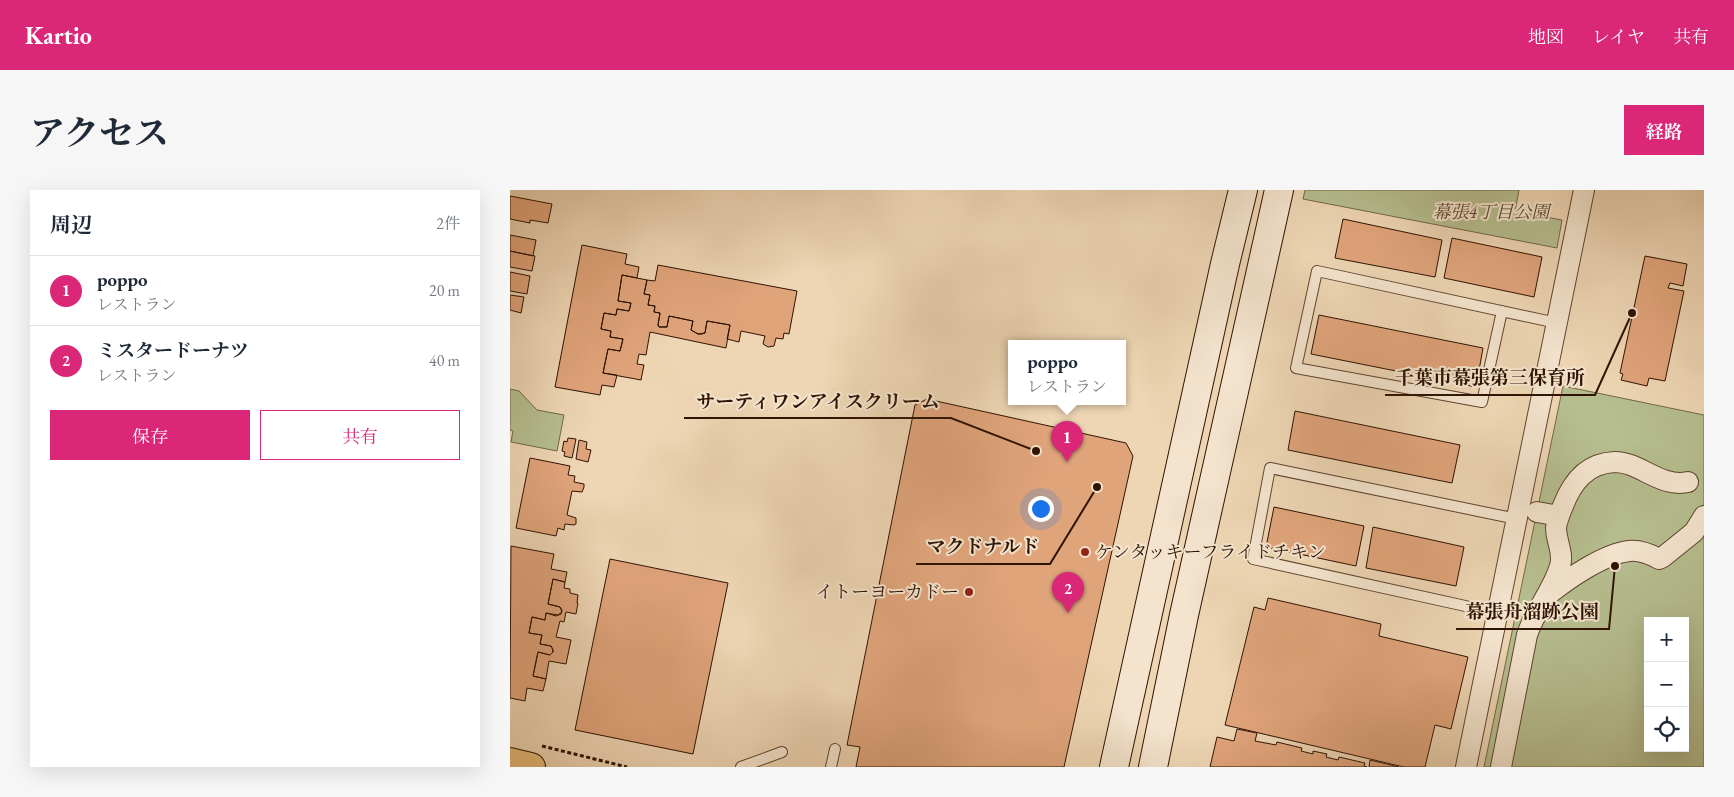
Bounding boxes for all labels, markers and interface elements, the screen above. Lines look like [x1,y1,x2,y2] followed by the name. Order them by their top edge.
[25,20,92,51] text: Kartio
[1528,25,1564,48] text: 地図
[1592,25,1645,48] text: レイヤ
[1673,25,1709,48] text: 共有
[1624,105,1704,155] button: 経路
[30,110,169,155] text: アクセス
[1433,200,1552,223] park label: 幕張4丁目公園
[50,211,92,238] text: 周辺
[436,213,460,234] text: 2件
[97,267,148,292] text: poppo
[62,280,70,301] text: 1
[429,280,460,301] text: 20 m
[97,294,177,315] text: レストラン
[97,338,249,363] text: ミスタードーナツ
[1008,340,1126,405] popup
[1027,349,1078,374] text: poppo
[62,350,70,371] text: 2
[429,350,460,371] text: 40 m
[1385,361,1595,395] callout: 千葉市幕張第三保育所
[97,365,177,386] text: レストラン
[1395,365,1585,390] text: 千葉市幕張第三保育所
[1027,376,1107,397] text: レストラン
[684,384,951,418] callout: サーティワンアイスクリーム
[696,389,940,414] text: サーティワンアイスクリーム
[50,410,250,460] button: 保存
[260,410,460,460] button: 共有
[1051,421,1083,462] pin: 1
[1028,496,1054,522] your location
[916,530,1050,564] callout: マクドナルド
[926,534,1040,559] text: マクドナルド
[1095,540,1326,563] place label: ケンタッキーフライドチキン
[1079,546,1091,558] marker: ケンタッキーフライドチキン
[1052,572,1084,613] pin: 2
[815,580,959,603] place label: イトーヨーカドー
[963,586,975,598] marker: イトーヨーカドー
[1456,595,1609,629] callout: 幕張舟溜跡公園
[1465,599,1599,624] text: 幕張舟溜跡公園
[1644,617,1689,752] map controls
[1644,617,1689,662] button: +
[1644,662,1689,707] button: −
[1644,707,1689,752] button: locate

